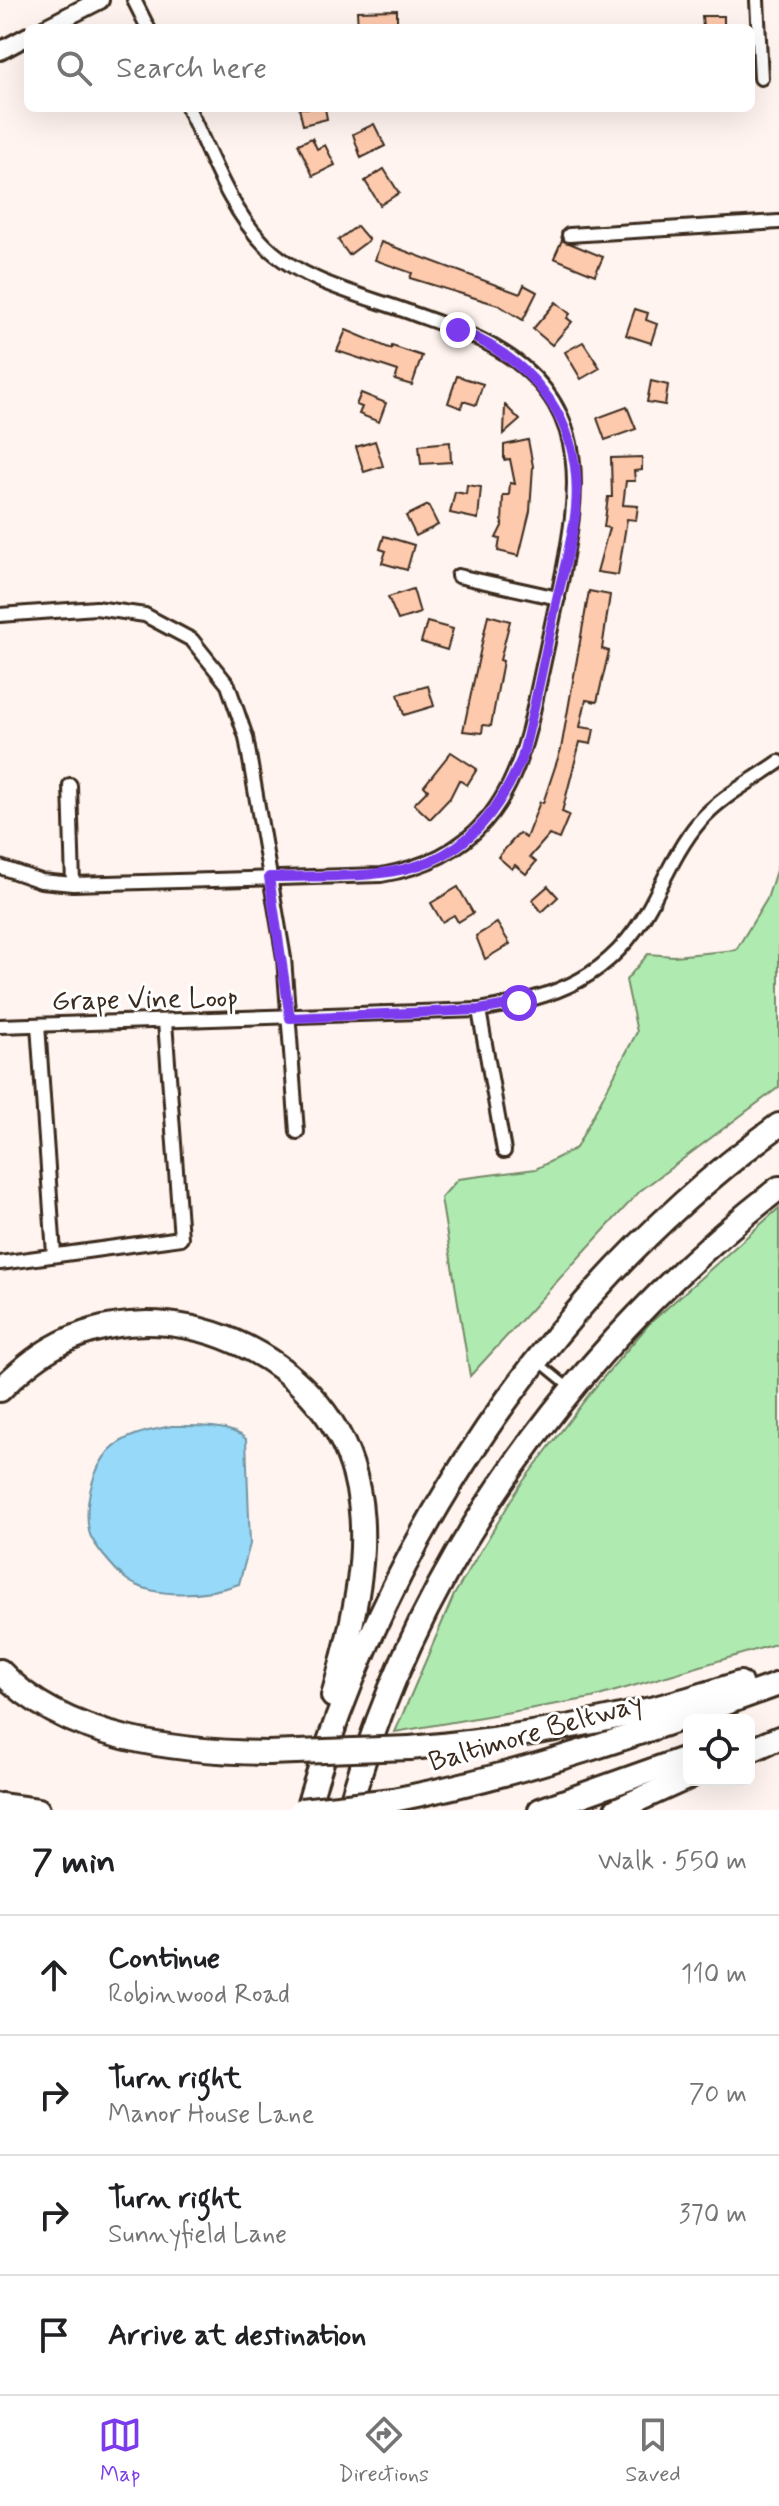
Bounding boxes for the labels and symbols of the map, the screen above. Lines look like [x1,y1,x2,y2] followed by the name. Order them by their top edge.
[440,312,476,348] route end
[51,980,239,1021] street label: Grape Vine Loop
[501,985,537,1021] route start
[424,1685,647,1782] street label: Baltimore Beltway

